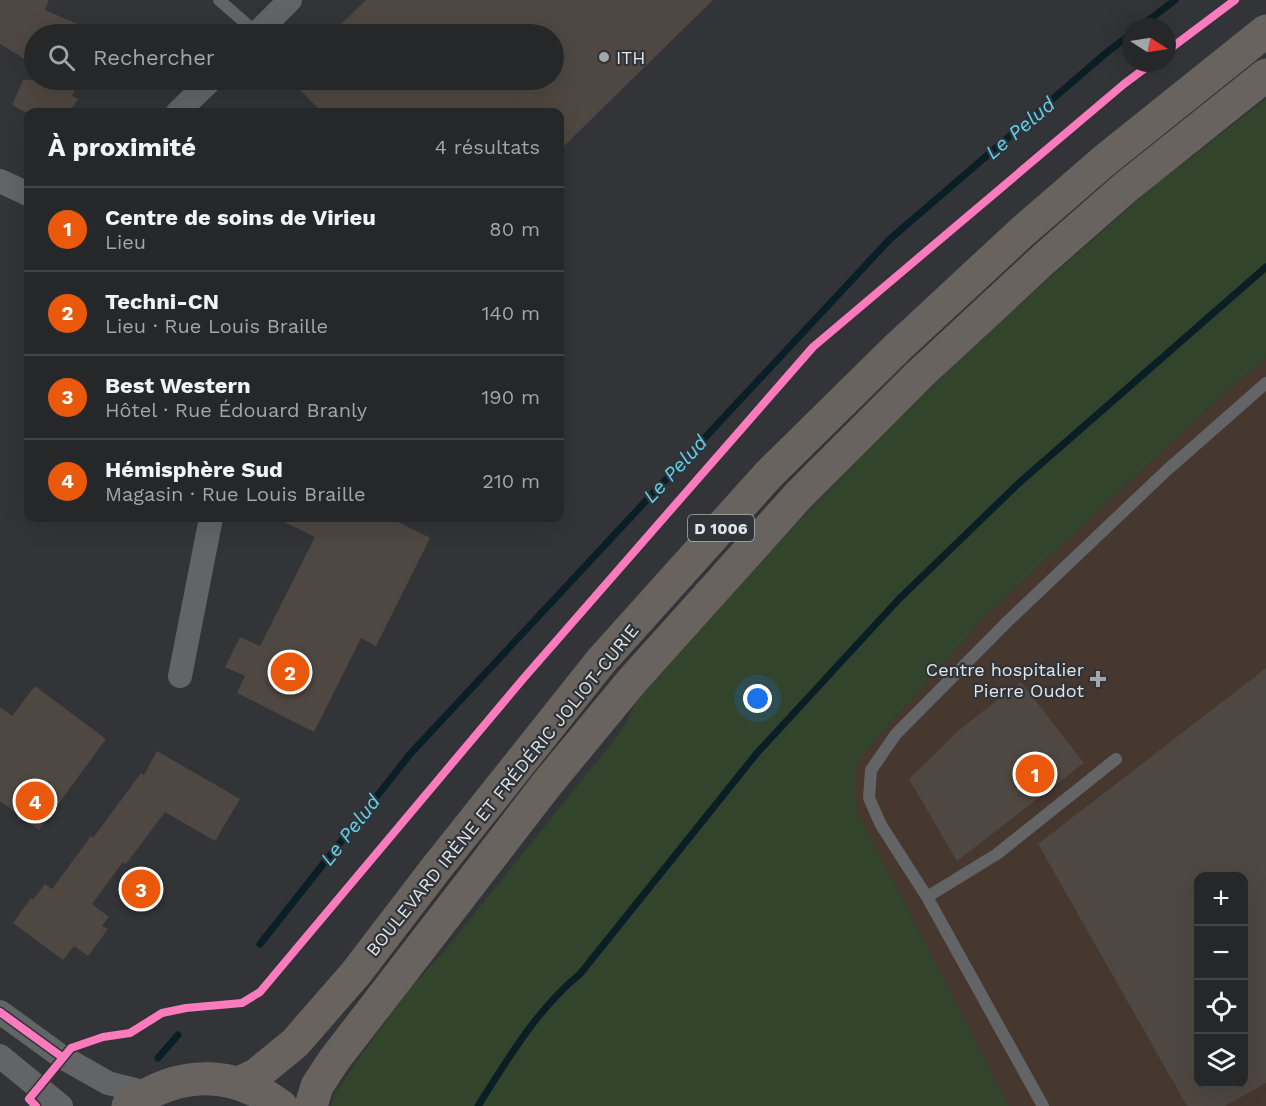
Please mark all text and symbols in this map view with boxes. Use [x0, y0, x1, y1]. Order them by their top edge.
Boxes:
north arrow [1122, 18, 1176, 72]
search box [24, 24, 564, 90]
icon: search [45, 41, 78, 74]
text: Rechercher [93, 45, 215, 70]
place label: ITH [616, 47, 645, 68]
marker: ITH [597, 50, 611, 64]
water label: Le Pelud [980, 92, 1060, 164]
text: À proximité [48, 132, 196, 162]
text: 4 résultats [435, 135, 540, 159]
text: Centre de soins de Virieu [105, 205, 376, 230]
text: 1 [63, 217, 72, 241]
text: 80 m [489, 217, 540, 241]
text: Lieu [105, 230, 146, 254]
text: Techni-CN [105, 289, 219, 314]
text: 2 [62, 301, 73, 325]
text: 140 m [482, 301, 540, 325]
text: Lieu · Rue Louis Braille [105, 314, 328, 338]
text: Best Western [105, 373, 251, 398]
text: 3 [62, 385, 73, 409]
text: 190 m [482, 385, 540, 409]
text: Hôtel · Rue Édouard Branly [105, 398, 367, 422]
water label: Le Pelud [638, 430, 713, 508]
text: Hémisphère Sud [105, 457, 283, 482]
text: 4 [61, 469, 74, 493]
text: 210 m [482, 469, 540, 493]
text: Magasin · Rue Louis Braille [105, 482, 365, 506]
road number: D 1006 [688, 515, 754, 541]
street label: BOULEVARD IRÈNE ET FRÉDÉRIC JOLIOT-CURIE [361, 620, 643, 960]
pin: 2 [270, 650, 310, 694]
place label: Centre hospitalier Pierre Oudot [926, 659, 1084, 701]
marker: Centre hospitalier Pierre Oudot [1089, 670, 1107, 688]
your location [743, 684, 772, 713]
pin: 1 [1016, 752, 1054, 796]
pin: 4 [15, 778, 54, 824]
water label: Le Pelud [315, 789, 386, 870]
pin: 3 [122, 866, 160, 912]
map controls [1194, 872, 1248, 1088]
button: + [1194, 872, 1248, 926]
button: − [1194, 926, 1248, 980]
button: locate [1194, 980, 1248, 1034]
button: layers [1194, 1034, 1248, 1088]

